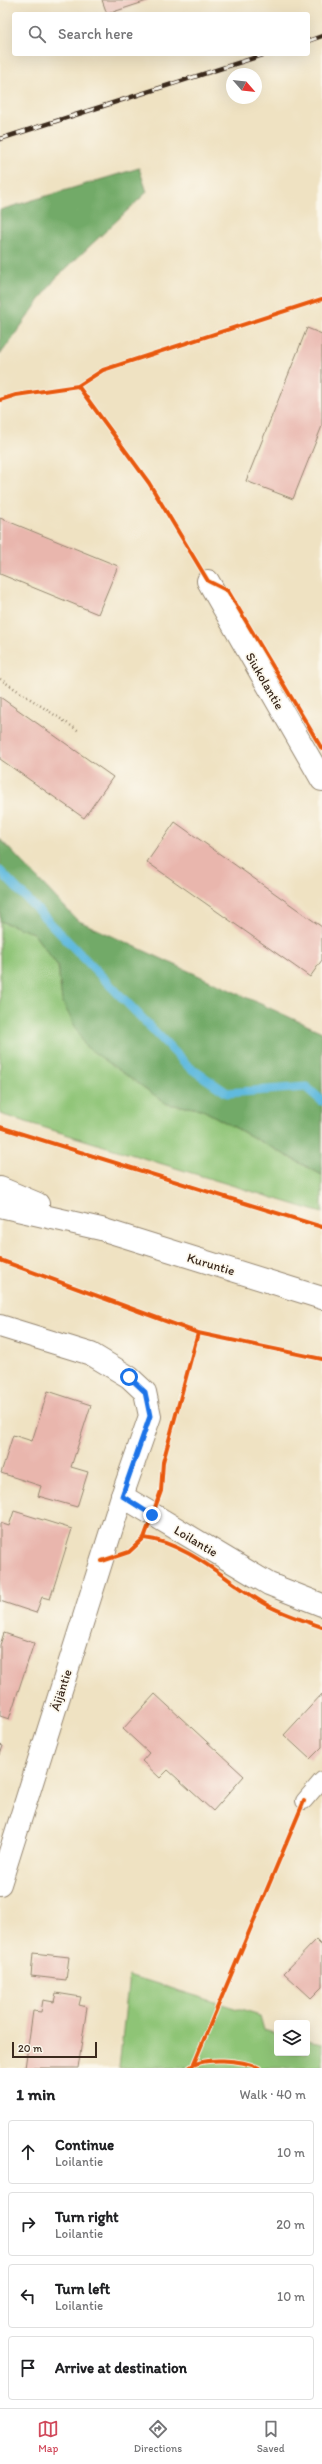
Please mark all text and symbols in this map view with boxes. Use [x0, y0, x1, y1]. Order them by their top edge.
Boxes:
search box [12, 12, 310, 56]
icon: search [26, 23, 48, 45]
text: Search here [58, 25, 133, 43]
north arrow [226, 68, 262, 104]
street label: Siukolantie [243, 650, 287, 712]
street label: Kuruntie [185, 1250, 237, 1278]
route start [120, 1368, 138, 1386]
route end [143, 1506, 161, 1524]
street label: Loilantie [171, 1522, 221, 1560]
street label: Äijäntie [47, 1667, 75, 1713]
map controls [274, 2020, 310, 2056]
button: layers [274, 2020, 310, 2056]
scale bar [12, 2040, 97, 2059]
text: 20 m [18, 2042, 42, 2055]
text: 1 min [16, 2084, 55, 2104]
text: Walk · 40 m [240, 2087, 306, 2102]
text: Continue [55, 2136, 114, 2154]
icon: ahead [17, 2141, 39, 2163]
text: 10 m [277, 2145, 305, 2160]
text: Loilantie [55, 2154, 103, 2169]
text: Turn right [55, 2208, 119, 2226]
icon: right [17, 2213, 39, 2235]
text: 20 m [276, 2217, 305, 2232]
text: Loilantie [55, 2226, 103, 2241]
text: Turn left [55, 2280, 110, 2298]
icon: left [17, 2285, 39, 2307]
text: 10 m [277, 2289, 305, 2304]
text: Loilantie [55, 2298, 103, 2313]
icon: arrive [17, 2357, 39, 2379]
text: Arrive at destination [55, 2359, 187, 2377]
tab: Map [37, 2418, 59, 2455]
tab: Directions [134, 2418, 182, 2455]
tab: Saved [257, 2418, 285, 2455]

